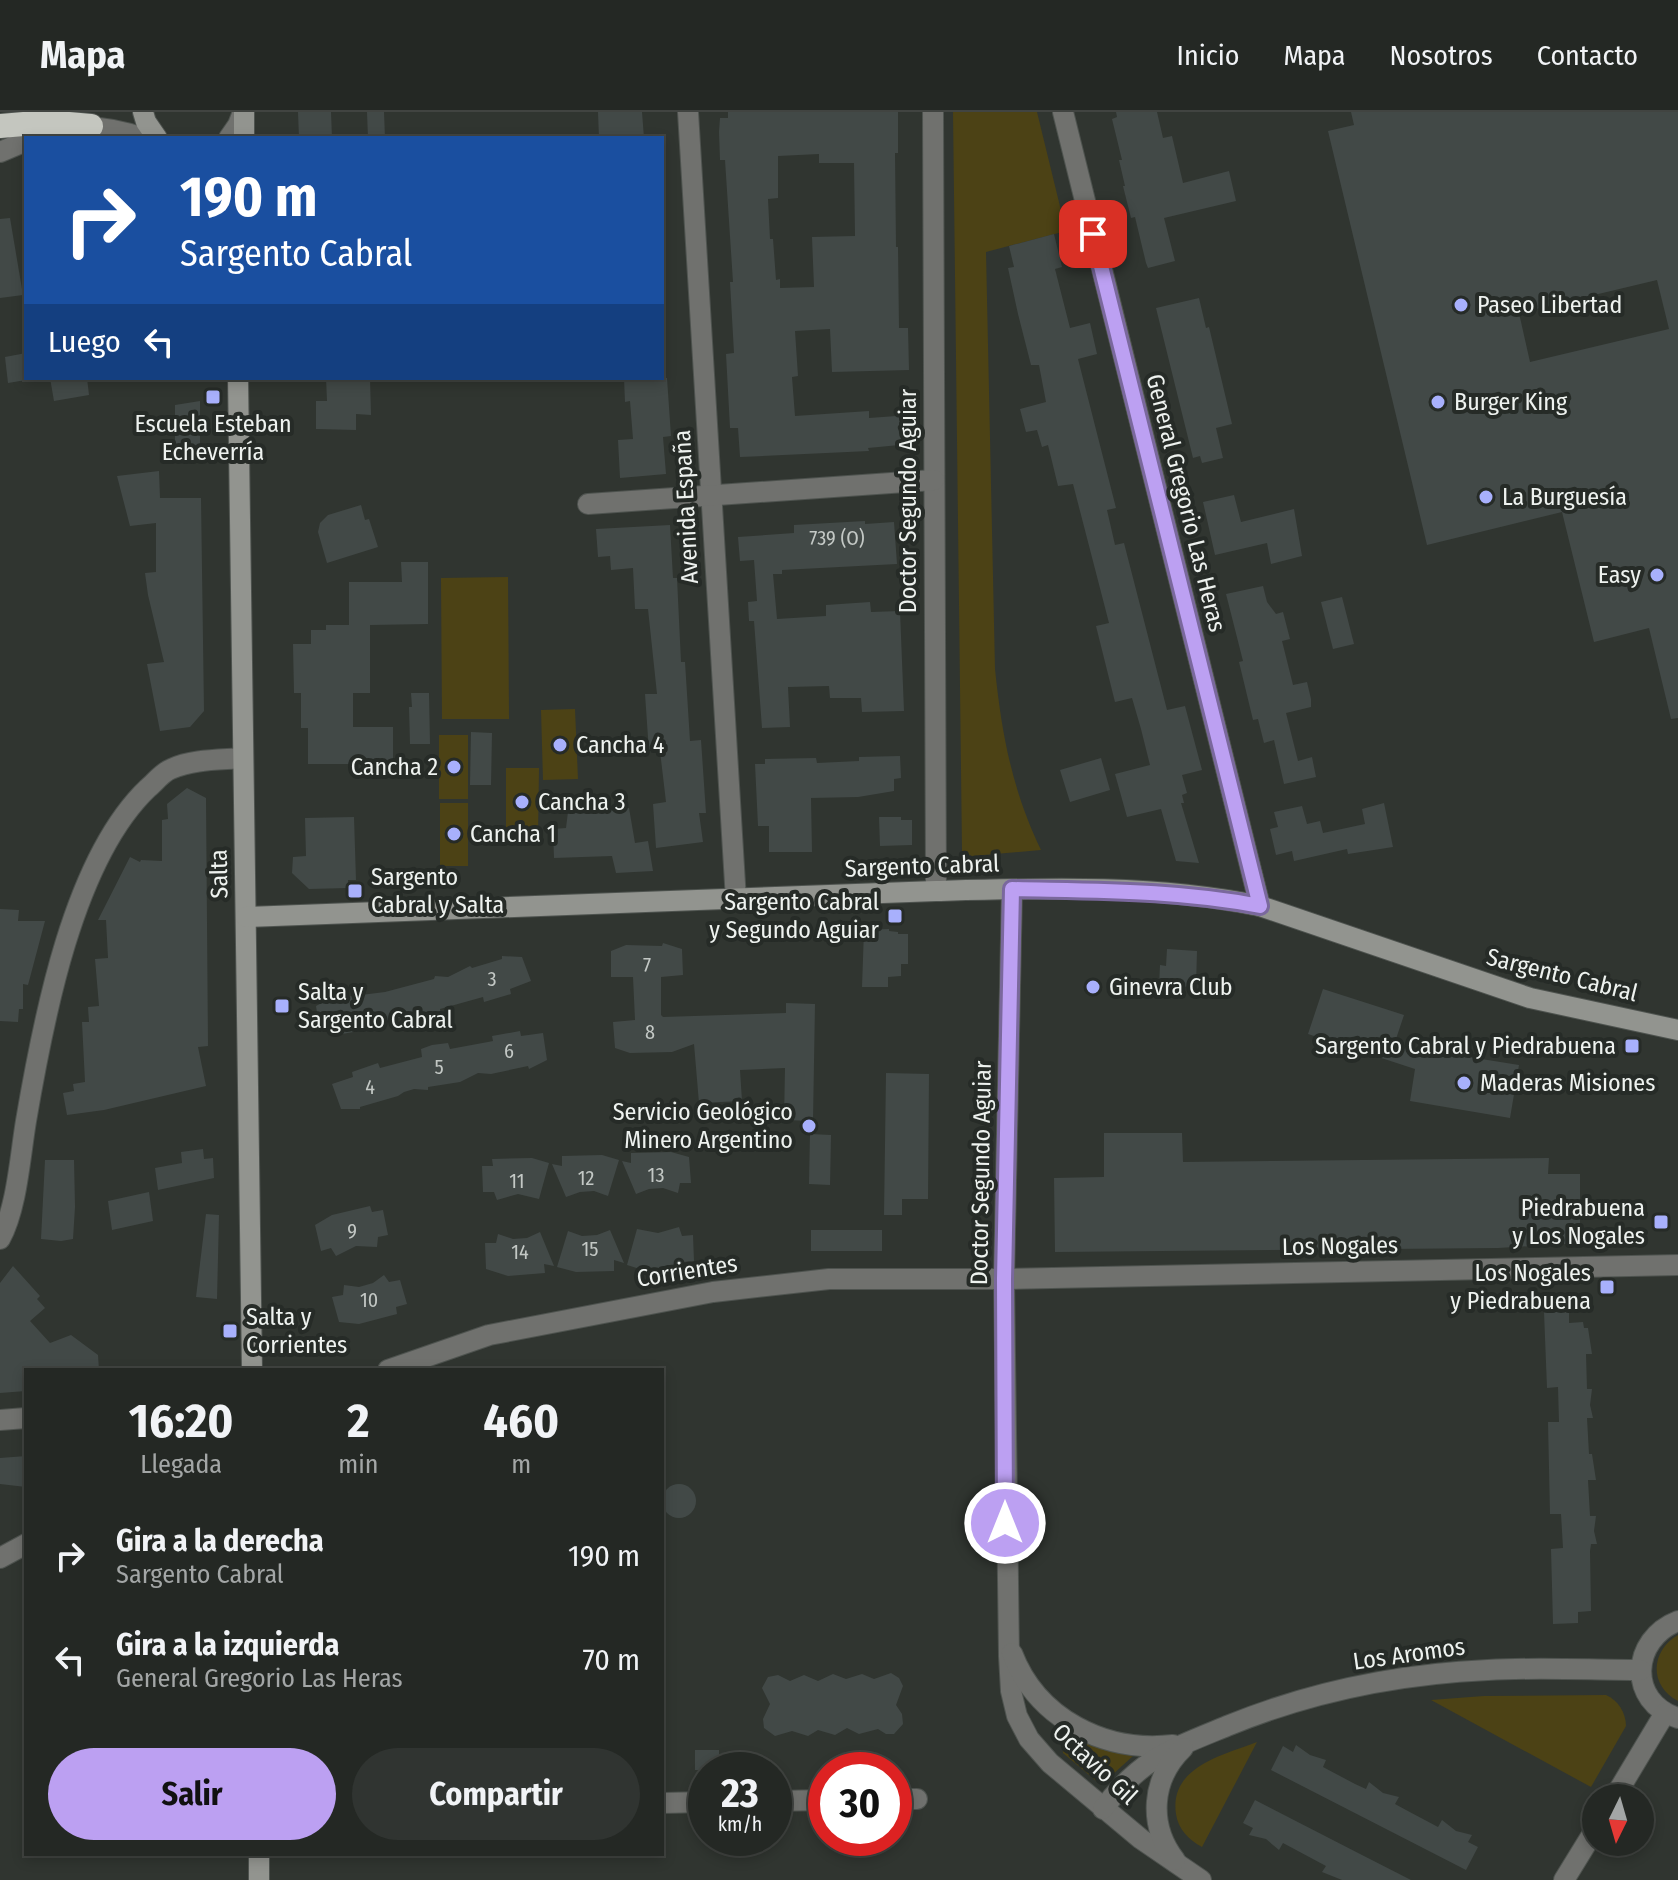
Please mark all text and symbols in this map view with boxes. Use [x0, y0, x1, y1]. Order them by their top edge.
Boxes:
text: Mapa [40, 32, 125, 78]
text: Inicio [1177, 39, 1239, 72]
text: Mapa [1283, 39, 1345, 72]
text: Nosotros [1389, 39, 1493, 72]
text: Contacto [1537, 39, 1638, 72]
text: 190 m [180, 164, 318, 231]
icon: right [48, 168, 152, 272]
pin [1059, 200, 1127, 268]
icon: arrive [1071, 212, 1115, 256]
text: Sargento Cabral [180, 232, 412, 276]
place label: Paseo Libertad [1477, 291, 1622, 319]
marker: Paseo Libertad [1452, 296, 1470, 314]
icon: left [137, 320, 181, 364]
text: Luego [48, 324, 121, 360]
street label: General Gregorio Las Heras [1140, 371, 1232, 635]
marker: Escuela Esteban Echeverría [204, 388, 222, 406]
street label: Doctor Segundo Aguiar [894, 388, 922, 613]
place label: Burger King [1454, 388, 1568, 416]
marker: Burger King [1429, 393, 1447, 411]
place label: Escuela Esteban Echeverría [134, 410, 292, 466]
street label: Avenida España [668, 429, 704, 585]
place label: La Burguesía [1502, 483, 1627, 511]
marker: La Burguesía [1477, 488, 1495, 506]
house number: 739 (O) [809, 526, 865, 550]
place label: Easy [1598, 561, 1641, 589]
marker: Easy [1648, 566, 1666, 584]
place label: Cancha 4 [576, 731, 664, 759]
marker: Cancha 4 [551, 736, 569, 754]
place label: Cancha 2 [351, 753, 438, 781]
marker: Cancha 2 [445, 758, 463, 776]
place label: Cancha 3 [538, 788, 626, 816]
marker: Cancha 3 [513, 793, 531, 811]
place label: Cancha 1 [470, 820, 556, 848]
marker: Cancha 1 [445, 825, 463, 843]
street label: Salta [205, 849, 233, 899]
street label: Sargento Cabral [844, 849, 1000, 883]
place label: Sargento Cabral y Salta [371, 863, 504, 919]
marker: Sargento Cabral y Salta [346, 882, 364, 900]
place label: Sargento Cabral y Segundo Aguiar [709, 888, 880, 944]
marker: Sargento Cabral y Segundo Aguiar [886, 907, 904, 925]
street label: Sargento Cabral [1483, 943, 1641, 1007]
house number: 7 [643, 953, 651, 977]
house number: 3 [487, 967, 497, 991]
place label: Ginevra Club [1109, 973, 1233, 1001]
place label: Salta y Sargento Cabral [298, 978, 453, 1034]
marker: Ginevra Club [1084, 978, 1102, 996]
marker: Salta y Sargento Cabral [273, 997, 291, 1015]
house number: 8 [645, 1020, 655, 1044]
place label: Sargento Cabral y Piedrabuena [1315, 1032, 1616, 1060]
marker: Sargento Cabral y Piedrabuena [1623, 1037, 1641, 1055]
house number: 6 [504, 1039, 514, 1063]
house number: 5 [434, 1055, 444, 1079]
street label: Doctor Segundo Aguiar [965, 1060, 997, 1285]
place label: Maderas Misiones [1480, 1069, 1655, 1097]
marker: Maderas Misiones [1455, 1074, 1473, 1092]
house number: 4 [365, 1075, 375, 1099]
place label: Servicio Geológico Minero Argentino [613, 1098, 793, 1154]
marker: Servicio Geológico Minero Argentino [800, 1117, 818, 1135]
house number: 13 [648, 1163, 664, 1187]
house number: 12 [578, 1166, 594, 1190]
house number: 11 [509, 1169, 525, 1193]
place label: Piedrabuena y Los Nogales [1512, 1194, 1645, 1250]
marker: Piedrabuena y Los Nogales [1652, 1213, 1670, 1231]
house number: 9 [347, 1219, 357, 1243]
street label: Los Nogales [1282, 1231, 1398, 1261]
house number: 15 [582, 1237, 598, 1261]
house number: 14 [511, 1240, 529, 1264]
street label: Corrientes [635, 1249, 739, 1293]
place label: Los Nogales y Piedrabuena [1450, 1259, 1591, 1315]
marker: Los Nogales y Piedrabuena [1598, 1278, 1616, 1296]
house number: 10 [360, 1288, 378, 1312]
place label: Salta y Corrientes [246, 1303, 347, 1359]
marker: Salta y Corrientes [221, 1322, 239, 1340]
text: 16:20 [129, 1392, 234, 1450]
text: 2 [347, 1392, 370, 1450]
text: 460 [483, 1392, 559, 1450]
text: Llegada [140, 1449, 222, 1480]
text: min [338, 1449, 379, 1480]
text: m [511, 1449, 531, 1480]
position arrow [963, 1481, 1047, 1565]
text: Gira a la derecha [116, 1523, 324, 1559]
icon: right [48, 1534, 92, 1578]
text: 190 m [568, 1538, 640, 1574]
text: Sargento Cabral [116, 1559, 284, 1590]
text: Gira a la izquierda [116, 1627, 339, 1663]
street label: Los Aromos [1351, 1632, 1467, 1676]
icon: left [48, 1638, 92, 1682]
text: 70 m [582, 1642, 640, 1678]
text: General Gregorio Las Heras [116, 1663, 403, 1694]
street label: Octavio Gil [1047, 1718, 1143, 1810]
button: Salir [48, 1748, 336, 1840]
button: Compartir [352, 1748, 640, 1840]
speed limit sign: 30 [808, 1752, 912, 1856]
text: 23 [721, 1770, 759, 1818]
north arrow [1582, 1784, 1654, 1856]
map controls [1582, 1784, 1654, 1856]
text: km/h [718, 1812, 762, 1836]

